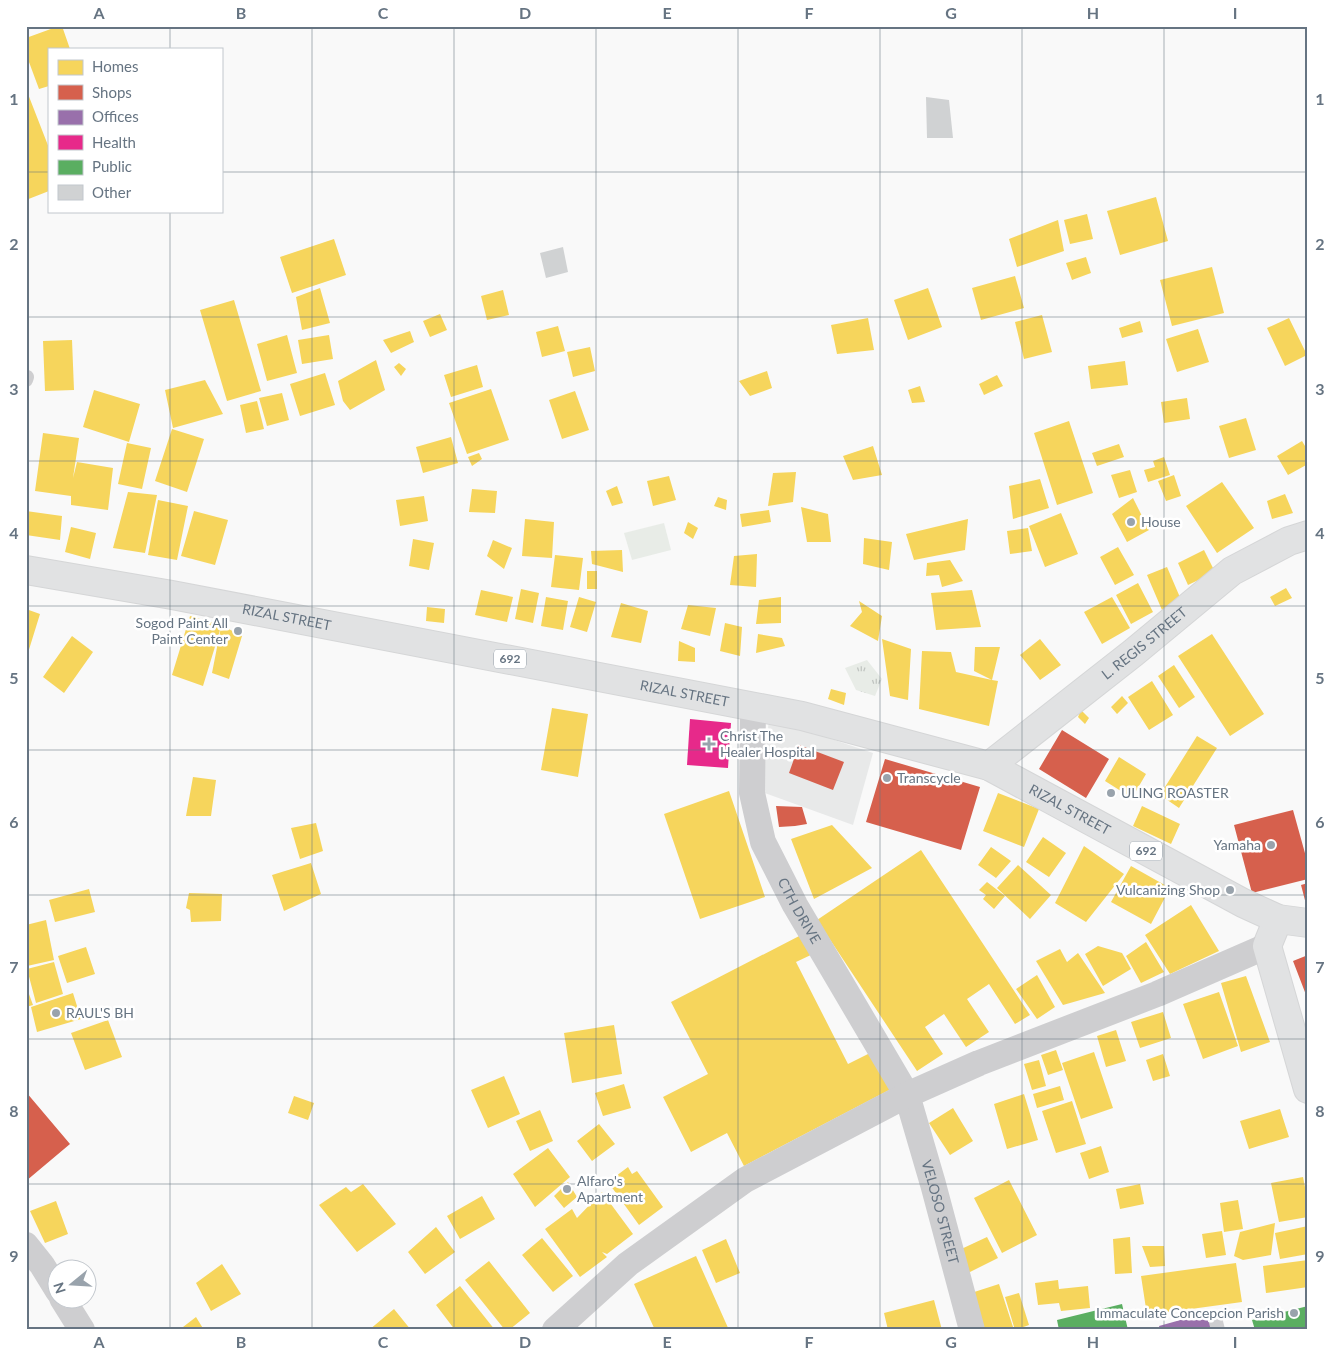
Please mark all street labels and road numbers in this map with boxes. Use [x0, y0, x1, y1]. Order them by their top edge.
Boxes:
street label: RIZAL STREET [241, 600, 333, 634]
street label: L. REGIS STREET [1098, 602, 1191, 683]
road number: 692 [494, 650, 526, 669]
street label: RIZAL STREET [639, 676, 731, 710]
street label: RIZAL STREET [1026, 780, 1114, 838]
road number: 692 [1130, 841, 1162, 860]
street label: CTH DRIVE [775, 875, 825, 947]
street label: VELOSO STREET [918, 1158, 963, 1266]

